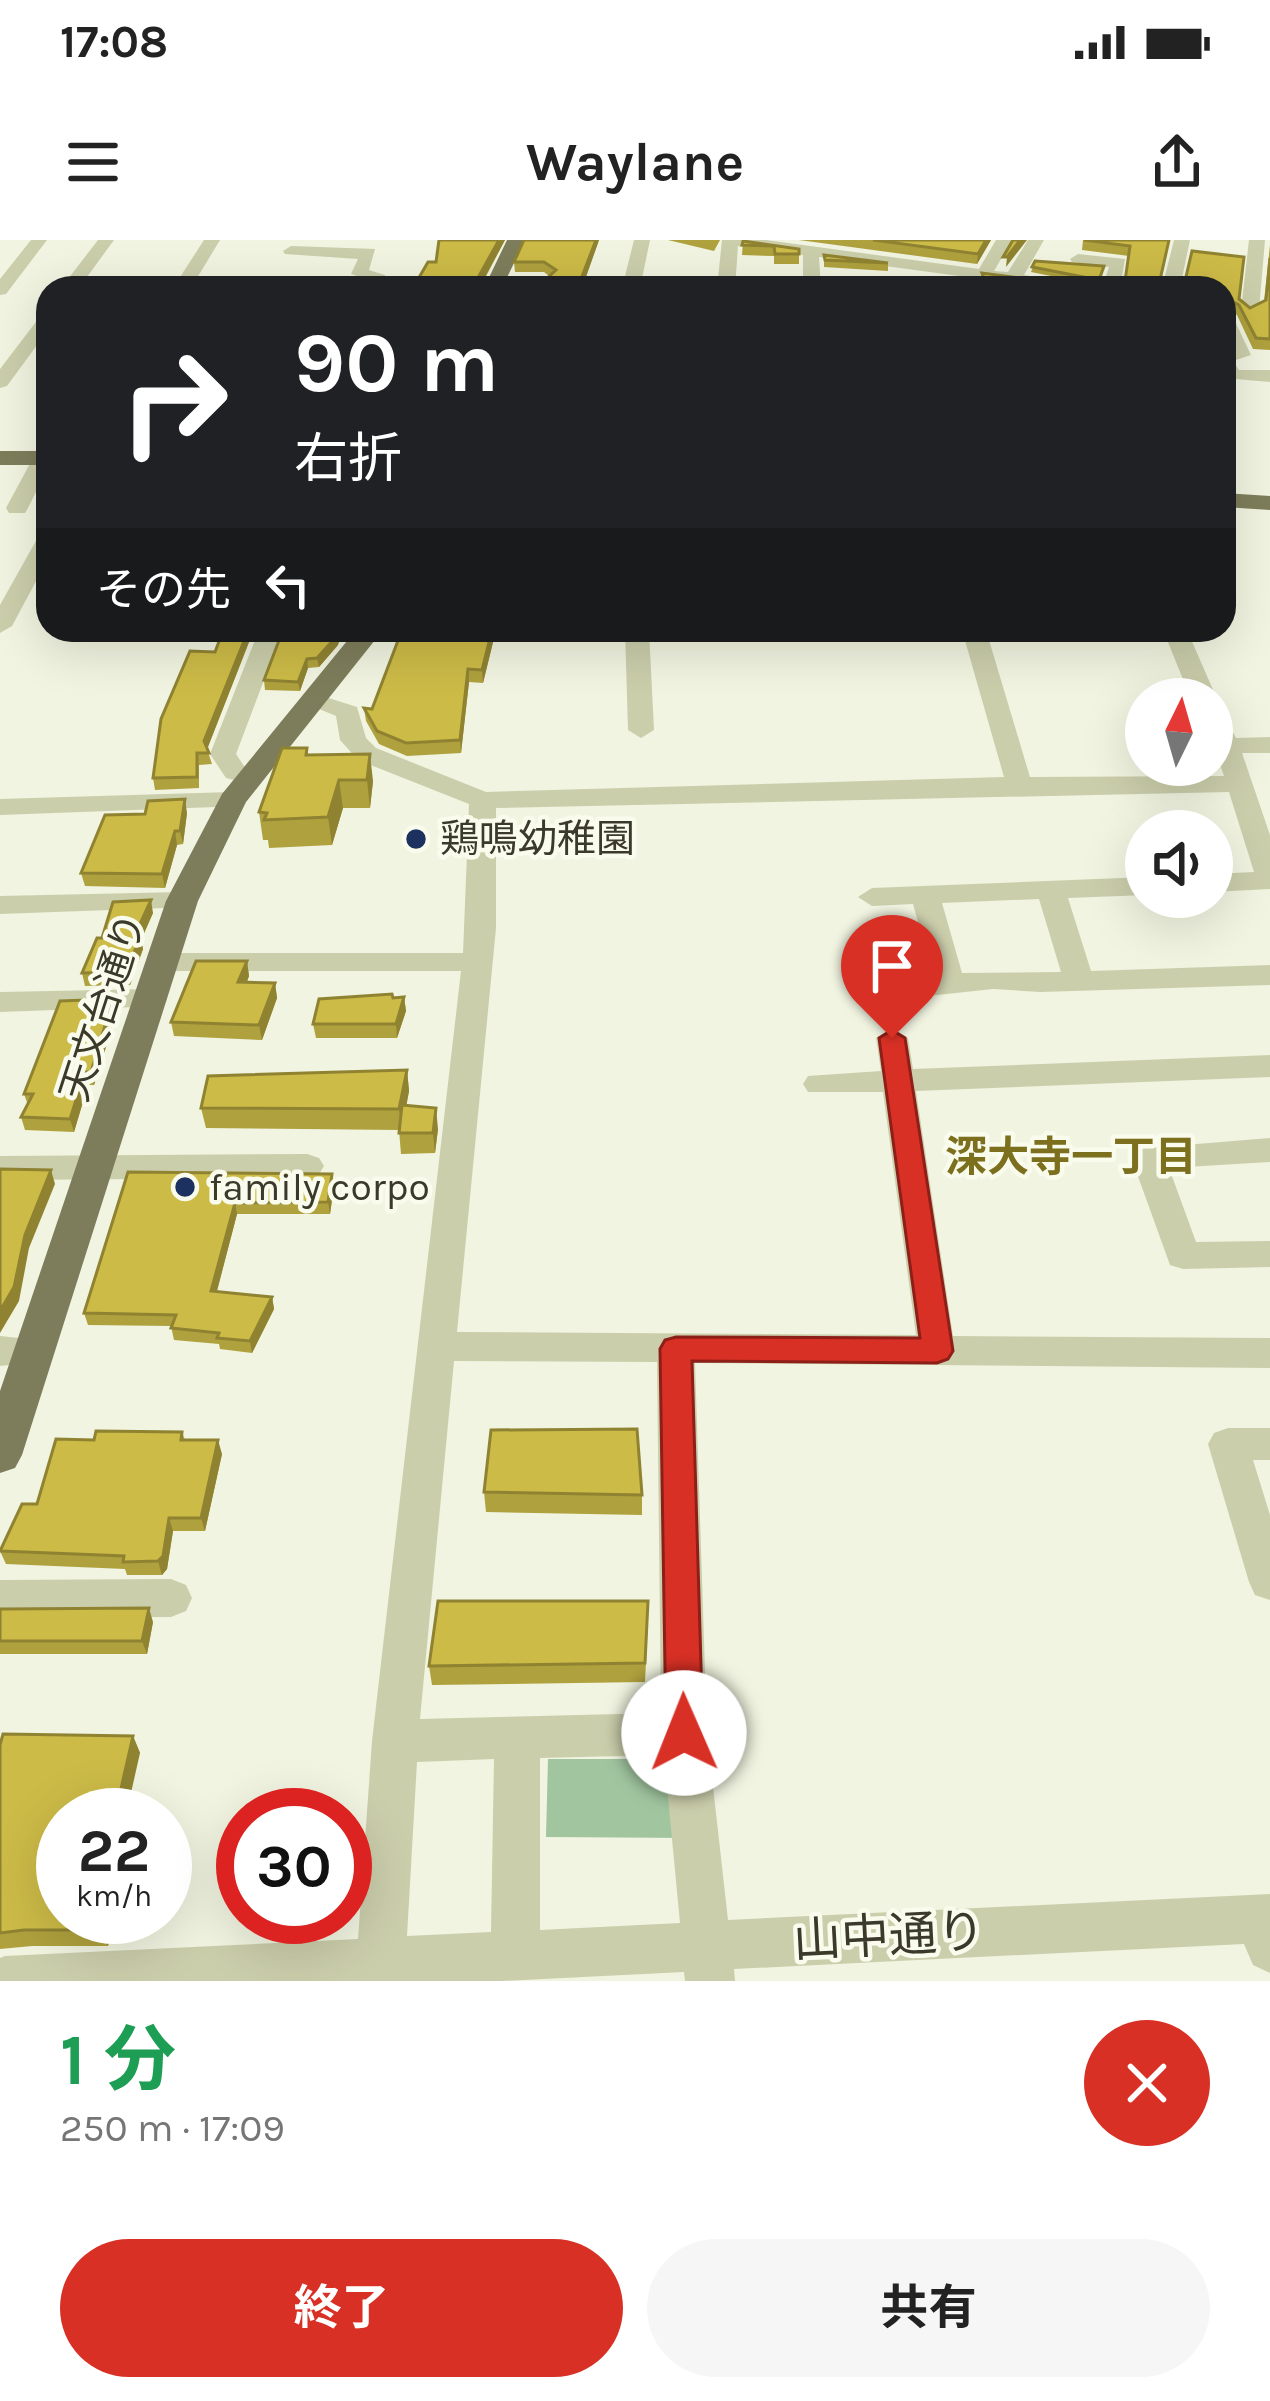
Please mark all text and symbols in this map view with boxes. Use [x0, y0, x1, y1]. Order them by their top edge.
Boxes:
text: 17:08 [60, 16, 168, 68]
icon: menu [60, 129, 126, 195]
icon: share [1144, 129, 1210, 195]
text: Waylane [526, 130, 744, 194]
text: 90 m [294, 314, 499, 412]
icon: right [96, 324, 252, 480]
text: 右折 [294, 427, 402, 491]
icon: left [255, 552, 321, 618]
text: その先 [96, 564, 231, 616]
north arrow [1125, 678, 1233, 786]
map controls [1125, 678, 1233, 918]
button: sound [1125, 810, 1233, 918]
place label: 鶏鳴幼稚園 [440, 816, 635, 862]
marker: 鶏鳴幼稚園 [403, 826, 429, 852]
street label: 天文台通り [51, 907, 155, 1107]
pin [841, 915, 943, 1038]
icon: arrive [859, 933, 925, 999]
district label: 深大寺一丁目 [945, 1132, 1197, 1182]
place label: family corpo [209, 1164, 430, 1210]
marker: family corpo [172, 1174, 198, 1200]
position arrow [621, 1670, 747, 1796]
speed limit sign: 30 [216, 1788, 372, 1944]
text: 22 [78, 1816, 150, 1886]
text: km/h [76, 1878, 152, 1914]
street label: 山中通り [792, 1903, 986, 1969]
text: 1 分 [60, 2018, 176, 2102]
button: close [1084, 2020, 1210, 2146]
text: 250 m · 17:09 [60, 2105, 285, 2151]
button: 終了 [60, 2239, 623, 2377]
button: 共有 [647, 2239, 1210, 2377]

